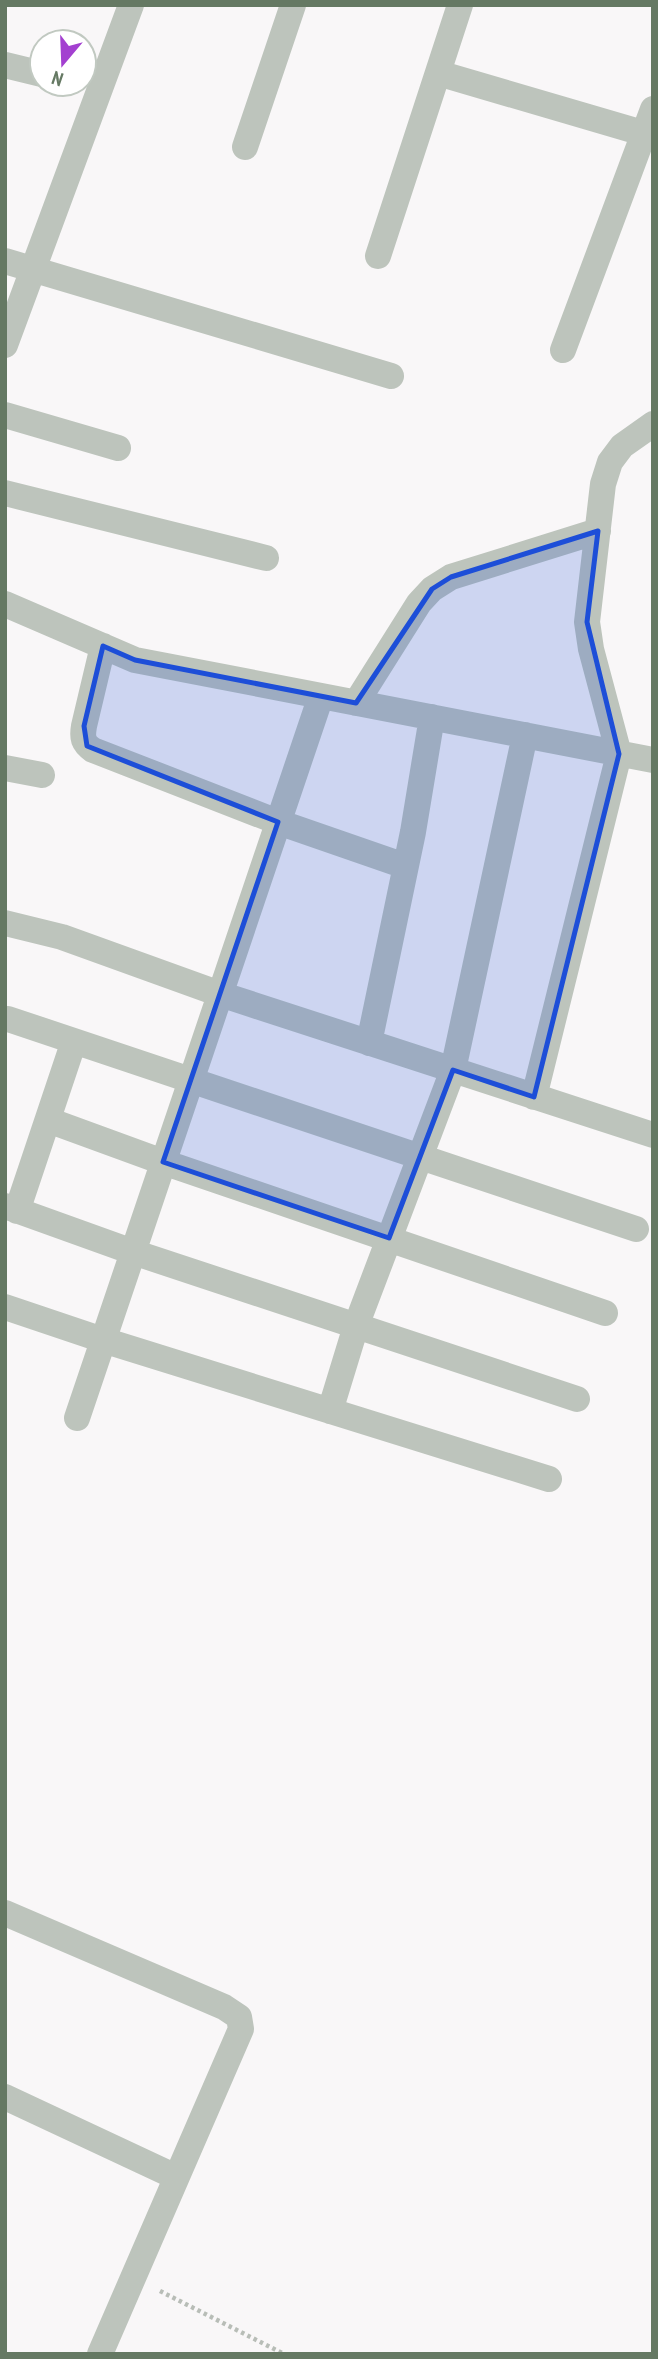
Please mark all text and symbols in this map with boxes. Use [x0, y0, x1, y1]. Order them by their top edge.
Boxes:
north arrow [28, 28, 98, 98]
text: N [49, 66, 66, 92]

